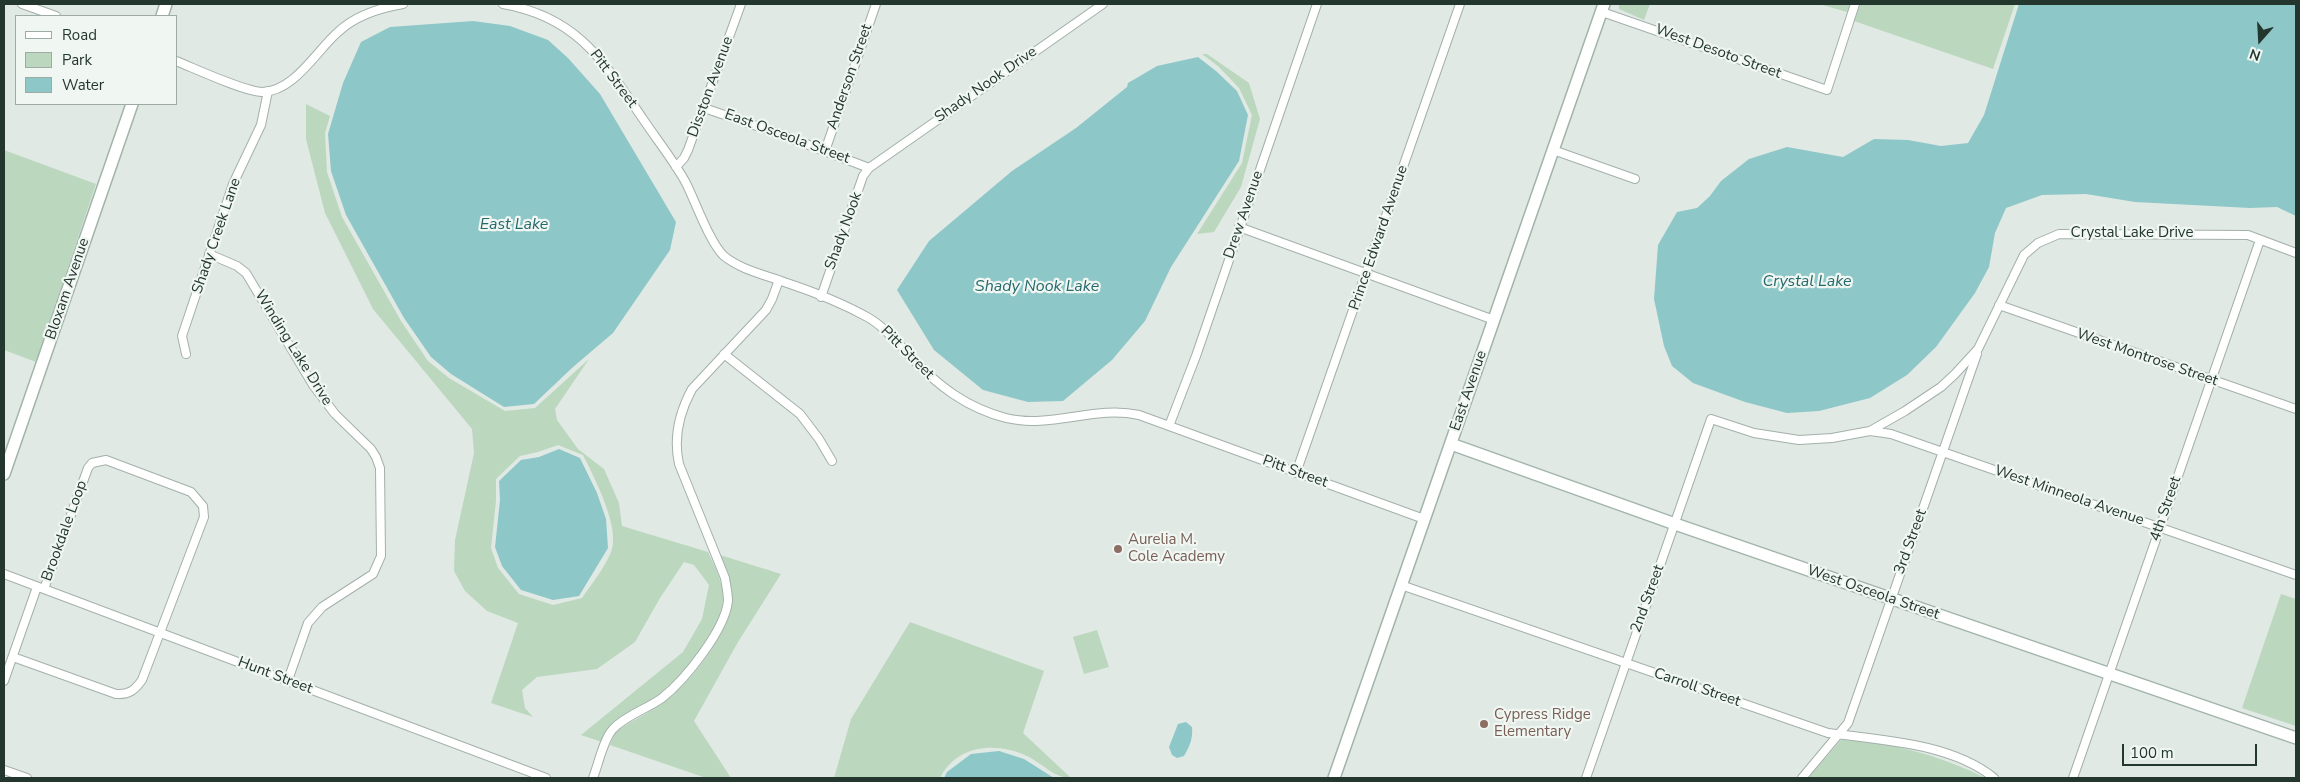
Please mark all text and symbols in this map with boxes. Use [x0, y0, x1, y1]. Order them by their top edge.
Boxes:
legend [15, 15, 178, 105]
north arrow [2235, 15, 2285, 65]
street label: West Desoto Street [1653, 21, 1783, 83]
street label: Anderson Street [824, 22, 876, 132]
text: Road [62, 25, 97, 45]
street label: Disston Avenue [684, 34, 738, 140]
street label: Shady Nook Drive [931, 43, 1041, 127]
text: N [2247, 44, 2263, 65]
street label: Pitt Street [585, 46, 641, 112]
text: Park [62, 50, 92, 70]
text: Water [62, 75, 104, 95]
street label: East Osceola Street [722, 106, 852, 168]
street label: Prince Edward Avenue [1346, 163, 1412, 313]
street label: Drew Avenue [1221, 169, 1267, 261]
street label: Shady Creek Lane [189, 176, 245, 296]
street label: Shady Nook [822, 190, 866, 272]
water label: East Lake [480, 215, 548, 235]
street label: Crystal Lake Drive [2071, 224, 2193, 242]
street label: Bloxam Avenue [42, 236, 94, 342]
water label: Crystal Lake [1762, 272, 1852, 292]
water label: Shady Nook Lake [975, 277, 1099, 297]
street label: Winding Lake Drive [250, 287, 336, 409]
street label: Pitt Street [877, 323, 937, 383]
street label: West Montrose Street [2074, 325, 2220, 391]
street label: East Avenue [1447, 348, 1491, 434]
street label: Pitt Street [1260, 452, 1330, 492]
street label: West Minneola Avenue [1992, 462, 2146, 530]
street label: 4th Street [2146, 474, 2186, 544]
street label: Brookdale Loop [38, 478, 92, 584]
street label: 3rd Street [1891, 507, 1931, 577]
place label: Aurelia M. Cole Academy [1128, 531, 1225, 566]
marker: Aurelia M. Cole Academy [1112, 543, 1124, 555]
street label: West Osceola Street [1804, 562, 1942, 624]
street label: 2nd Street [1627, 563, 1669, 635]
street label: Hunt Street [235, 654, 315, 698]
street label: Carroll Street [1651, 665, 1743, 711]
place label: Cypress Ridge Elementary [1494, 706, 1591, 741]
marker: Cypress Ridge Elementary [1478, 718, 1490, 730]
scale bar [2125, 734, 2260, 766]
text: 100 m [2130, 743, 2174, 763]

